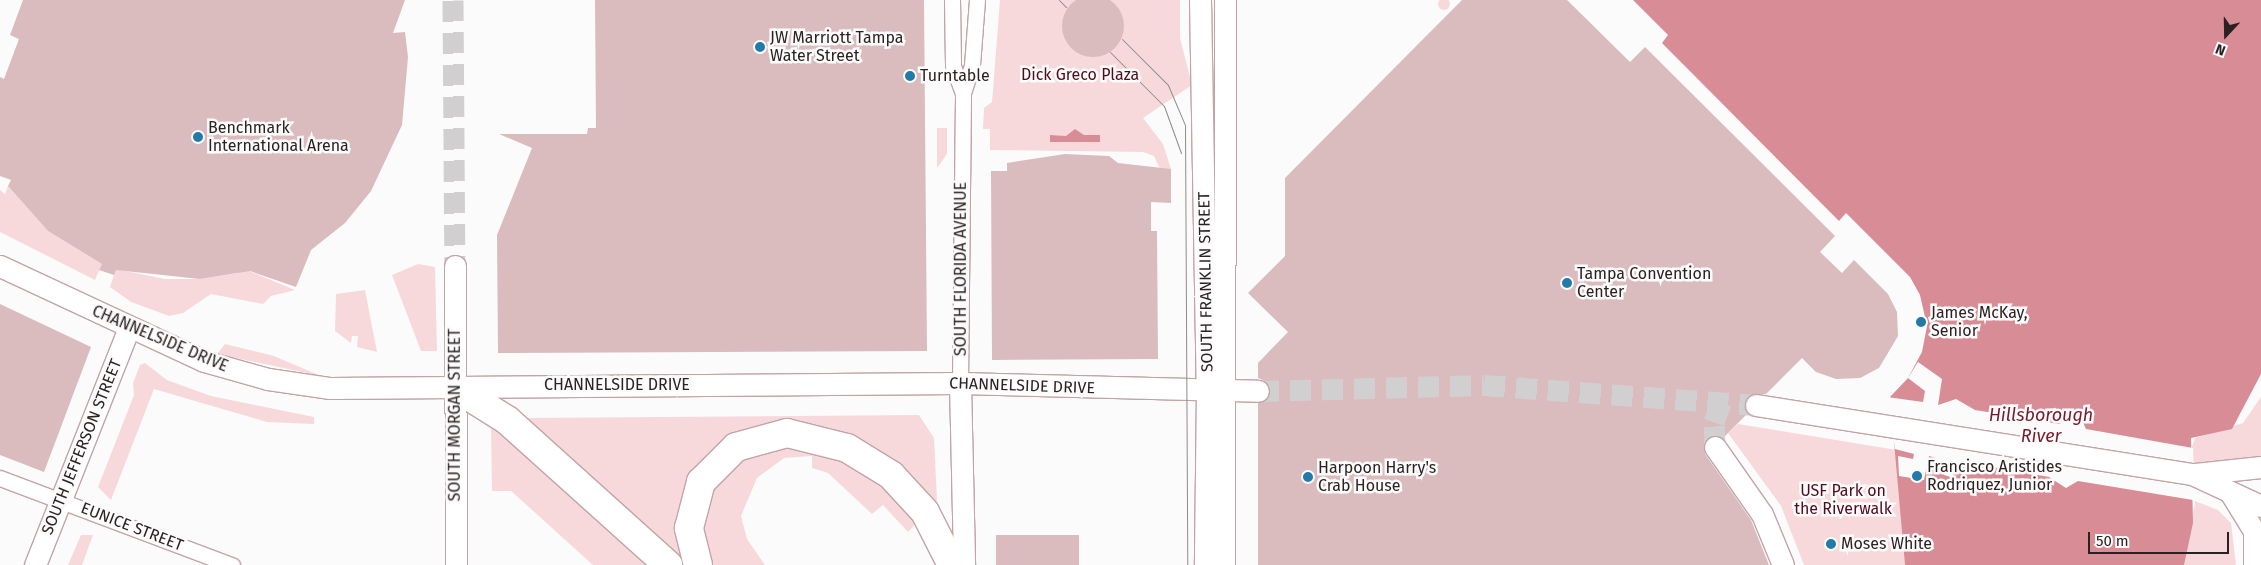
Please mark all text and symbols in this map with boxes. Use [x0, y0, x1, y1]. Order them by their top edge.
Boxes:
north arrow [2201, 10, 2251, 60]
place label: JW Marriott Tampa Water Street [770, 28, 903, 66]
text: N [2213, 40, 2228, 59]
marker: JW Marriott Tampa Water Street [754, 41, 766, 53]
park label: Dick Greco Plaza [1021, 65, 1139, 85]
place label: Turntable [920, 66, 990, 86]
marker: Turntable [904, 70, 916, 82]
place label: Benchmark International Arena [208, 118, 349, 156]
marker: Benchmark International Arena [192, 131, 204, 143]
street label: SOUTH FLORIDA AVENUE [951, 182, 971, 356]
street label: SOUTH FRANKLIN STREET [1195, 192, 1217, 372]
place label: Tampa Convention Center [1577, 264, 1711, 302]
marker: Tampa Convention Center [1561, 277, 1573, 289]
street label: CHANNELSIDE DRIVE [89, 302, 231, 376]
place label: James McKay, Senior [1931, 303, 2028, 341]
marker: James McKay, Senior [1915, 316, 1927, 328]
street label: SOUTH MORGAN STREET [445, 329, 465, 501]
street label: SOUTH JEFFERSON STREET [38, 356, 126, 538]
street label: CHANNELSIDE DRIVE [949, 374, 1095, 398]
street label: CHANNELSIDE DRIVE [544, 375, 690, 395]
water label: Hillsborough River [1989, 405, 2093, 448]
place label: Francisco Aristides Rodriquez, Junior [1927, 457, 2062, 495]
place label: Harpoon Harry's Crab House [1318, 458, 1436, 496]
marker: Francisco Aristides Rodriquez, Junior [1911, 470, 1923, 482]
marker: Harpoon Harry's Crab House [1302, 471, 1314, 483]
park label: USF Park on the Riverwalk [1794, 481, 1892, 519]
street label: EUNICE STREET [78, 499, 186, 555]
scale bar [2091, 522, 2232, 554]
text: 50 m [2096, 532, 2129, 550]
place label: Moses White [1841, 534, 1932, 554]
marker: Moses White [1825, 538, 1837, 550]

